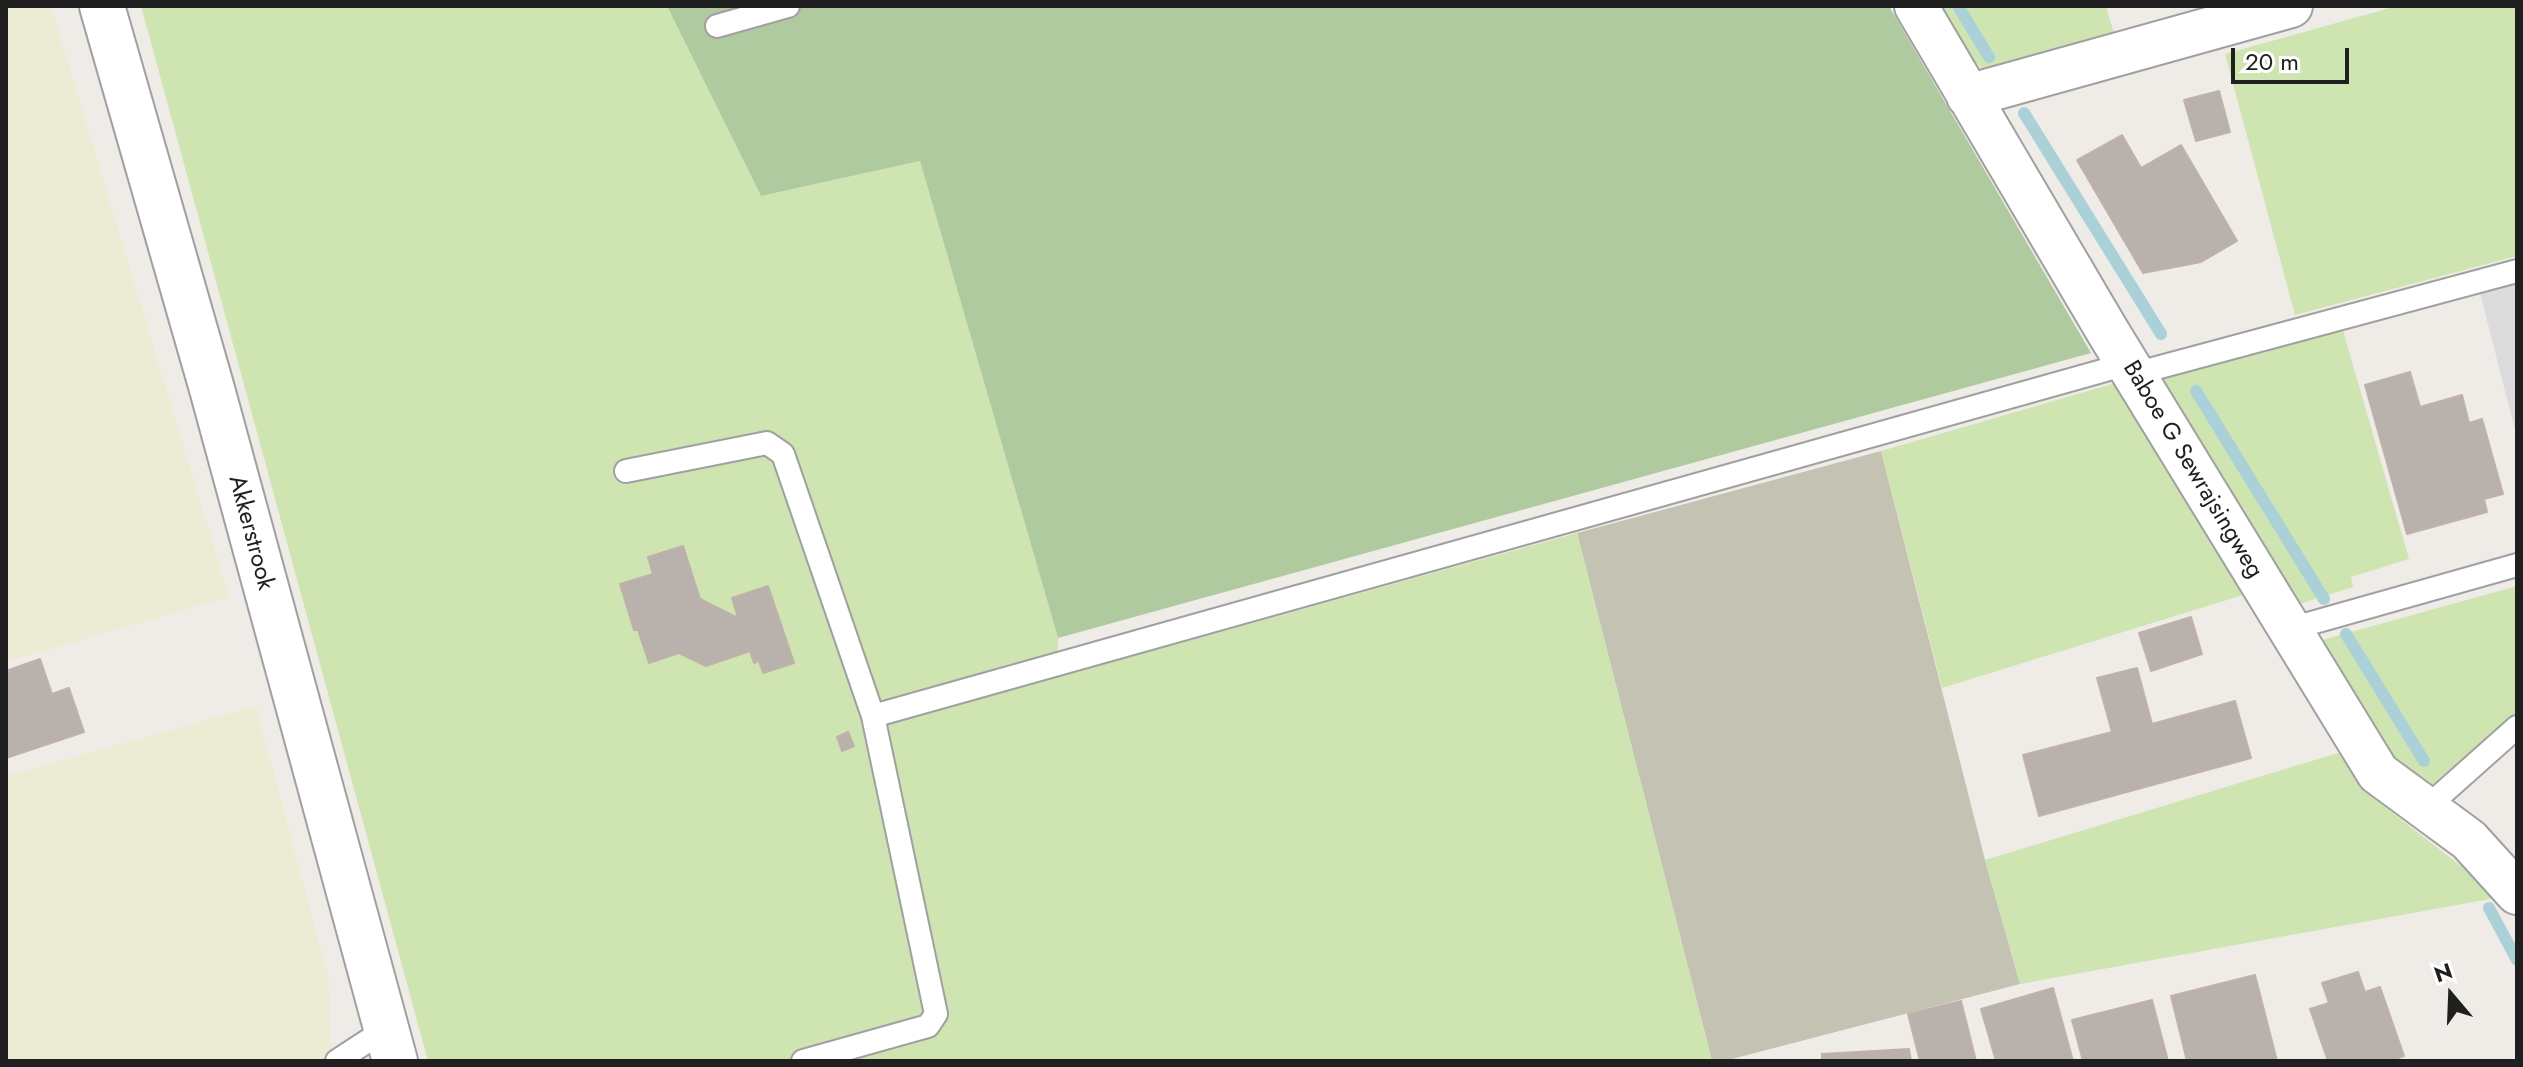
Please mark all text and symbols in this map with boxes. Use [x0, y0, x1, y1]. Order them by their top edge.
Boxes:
scale bar [2235, 32, 2353, 82]
text: 20 m [2245, 44, 2299, 79]
street label: Baboe G Sewrajsingweg [2116, 356, 2268, 584]
street label: Akkerstrook [221, 473, 279, 593]
text: N [2430, 954, 2457, 990]
north arrow [2411, 955, 2491, 1035]

